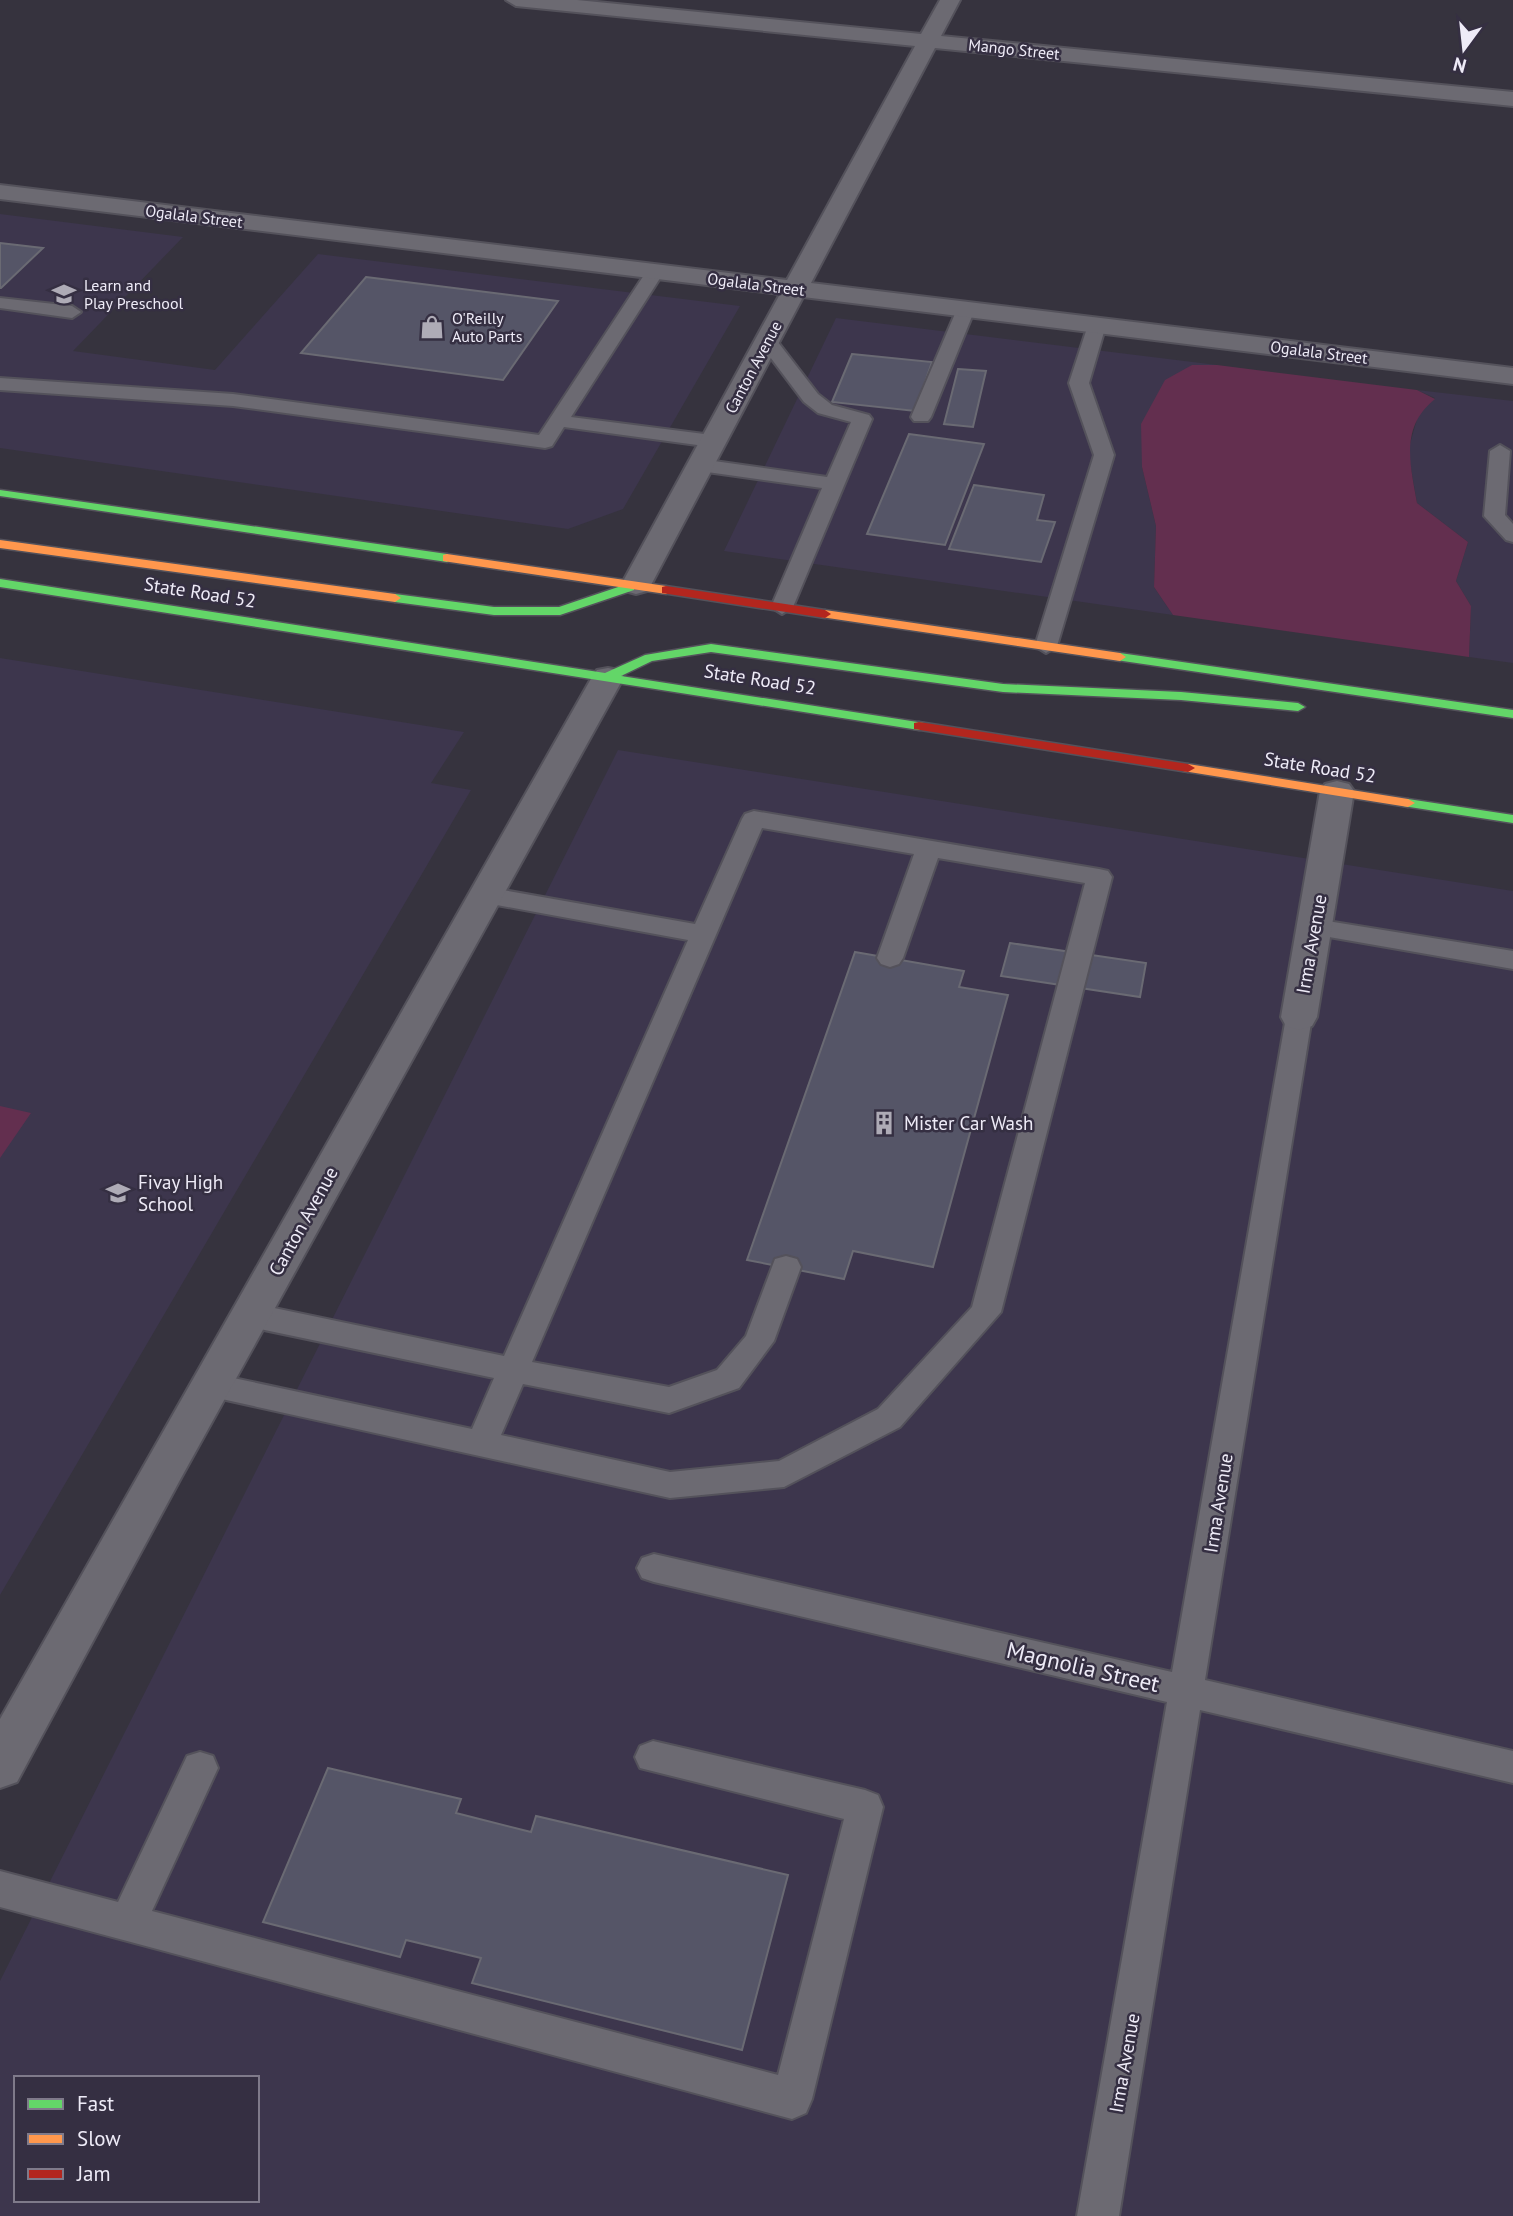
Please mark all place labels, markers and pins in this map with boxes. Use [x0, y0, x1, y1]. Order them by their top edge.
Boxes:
place label: Learn and Play Preschool [84, 275, 184, 313]
school or university icon: Learn and Play Preschool [50, 280, 78, 308]
place label: O'Reilly Auto Parts [452, 308, 523, 346]
shop icon: O'Reilly Auto Parts [418, 313, 446, 341]
building icon: Mister Car Wash [870, 1109, 898, 1137]
place label: Mister Car Wash [904, 1111, 1033, 1135]
place label: Fivay High School [138, 1170, 223, 1216]
school or university icon: Fivay High School [104, 1179, 132, 1207]

